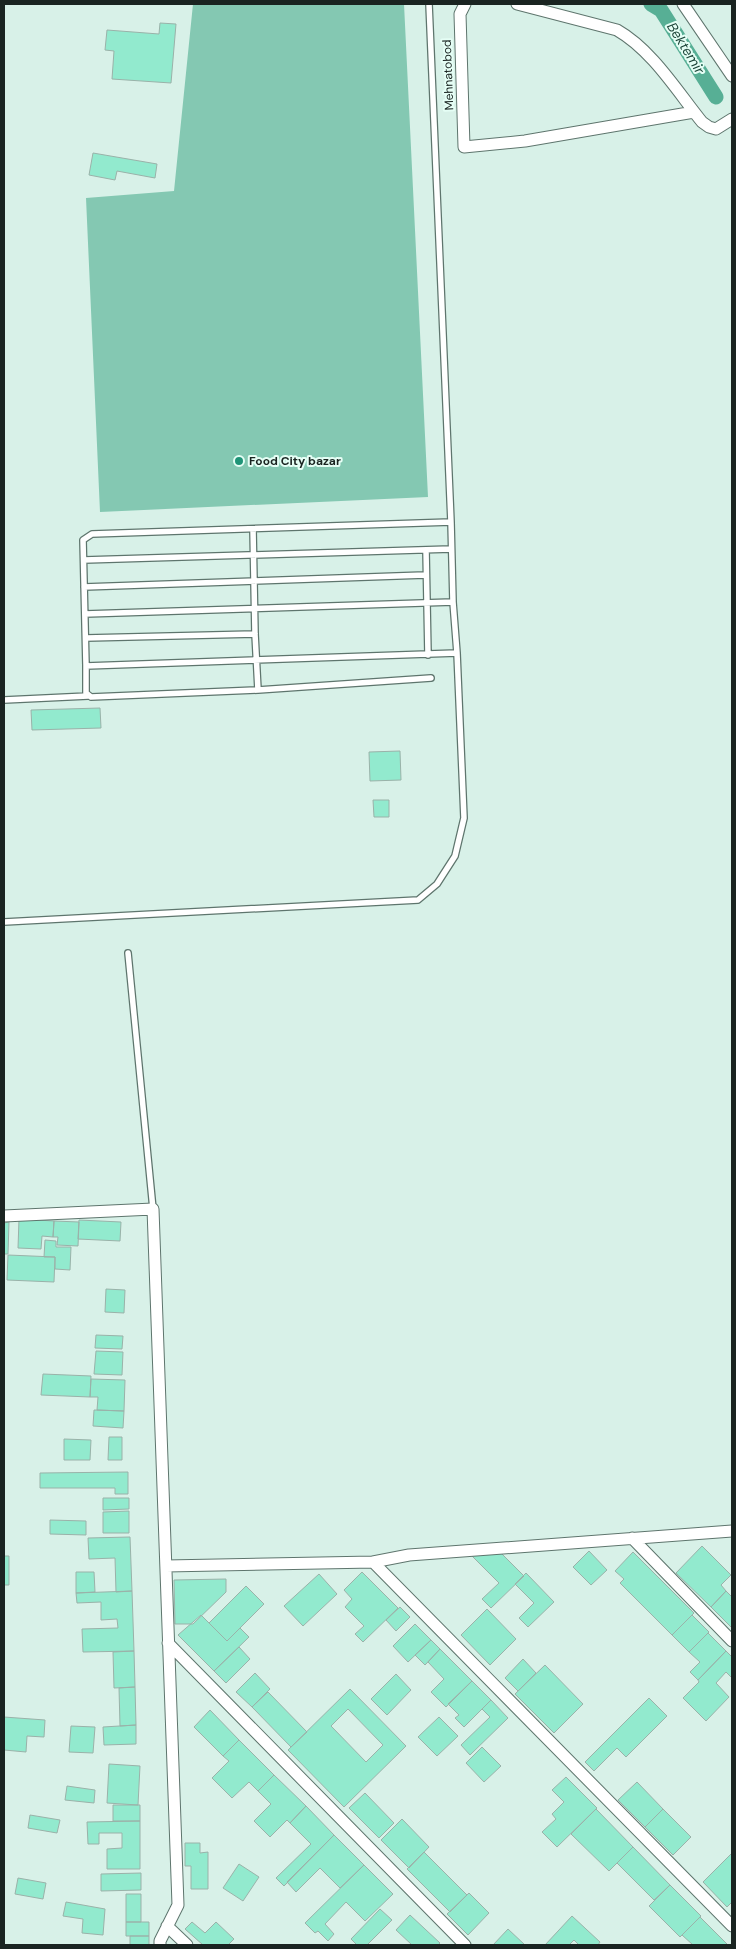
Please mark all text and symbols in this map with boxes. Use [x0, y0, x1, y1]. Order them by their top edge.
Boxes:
water label: Bektemir [663, 19, 709, 78]
street label: Mehnatobod [439, 39, 457, 111]
place label: Food City bazar [249, 453, 341, 469]
marker: Food City bazar [233, 455, 245, 467]

